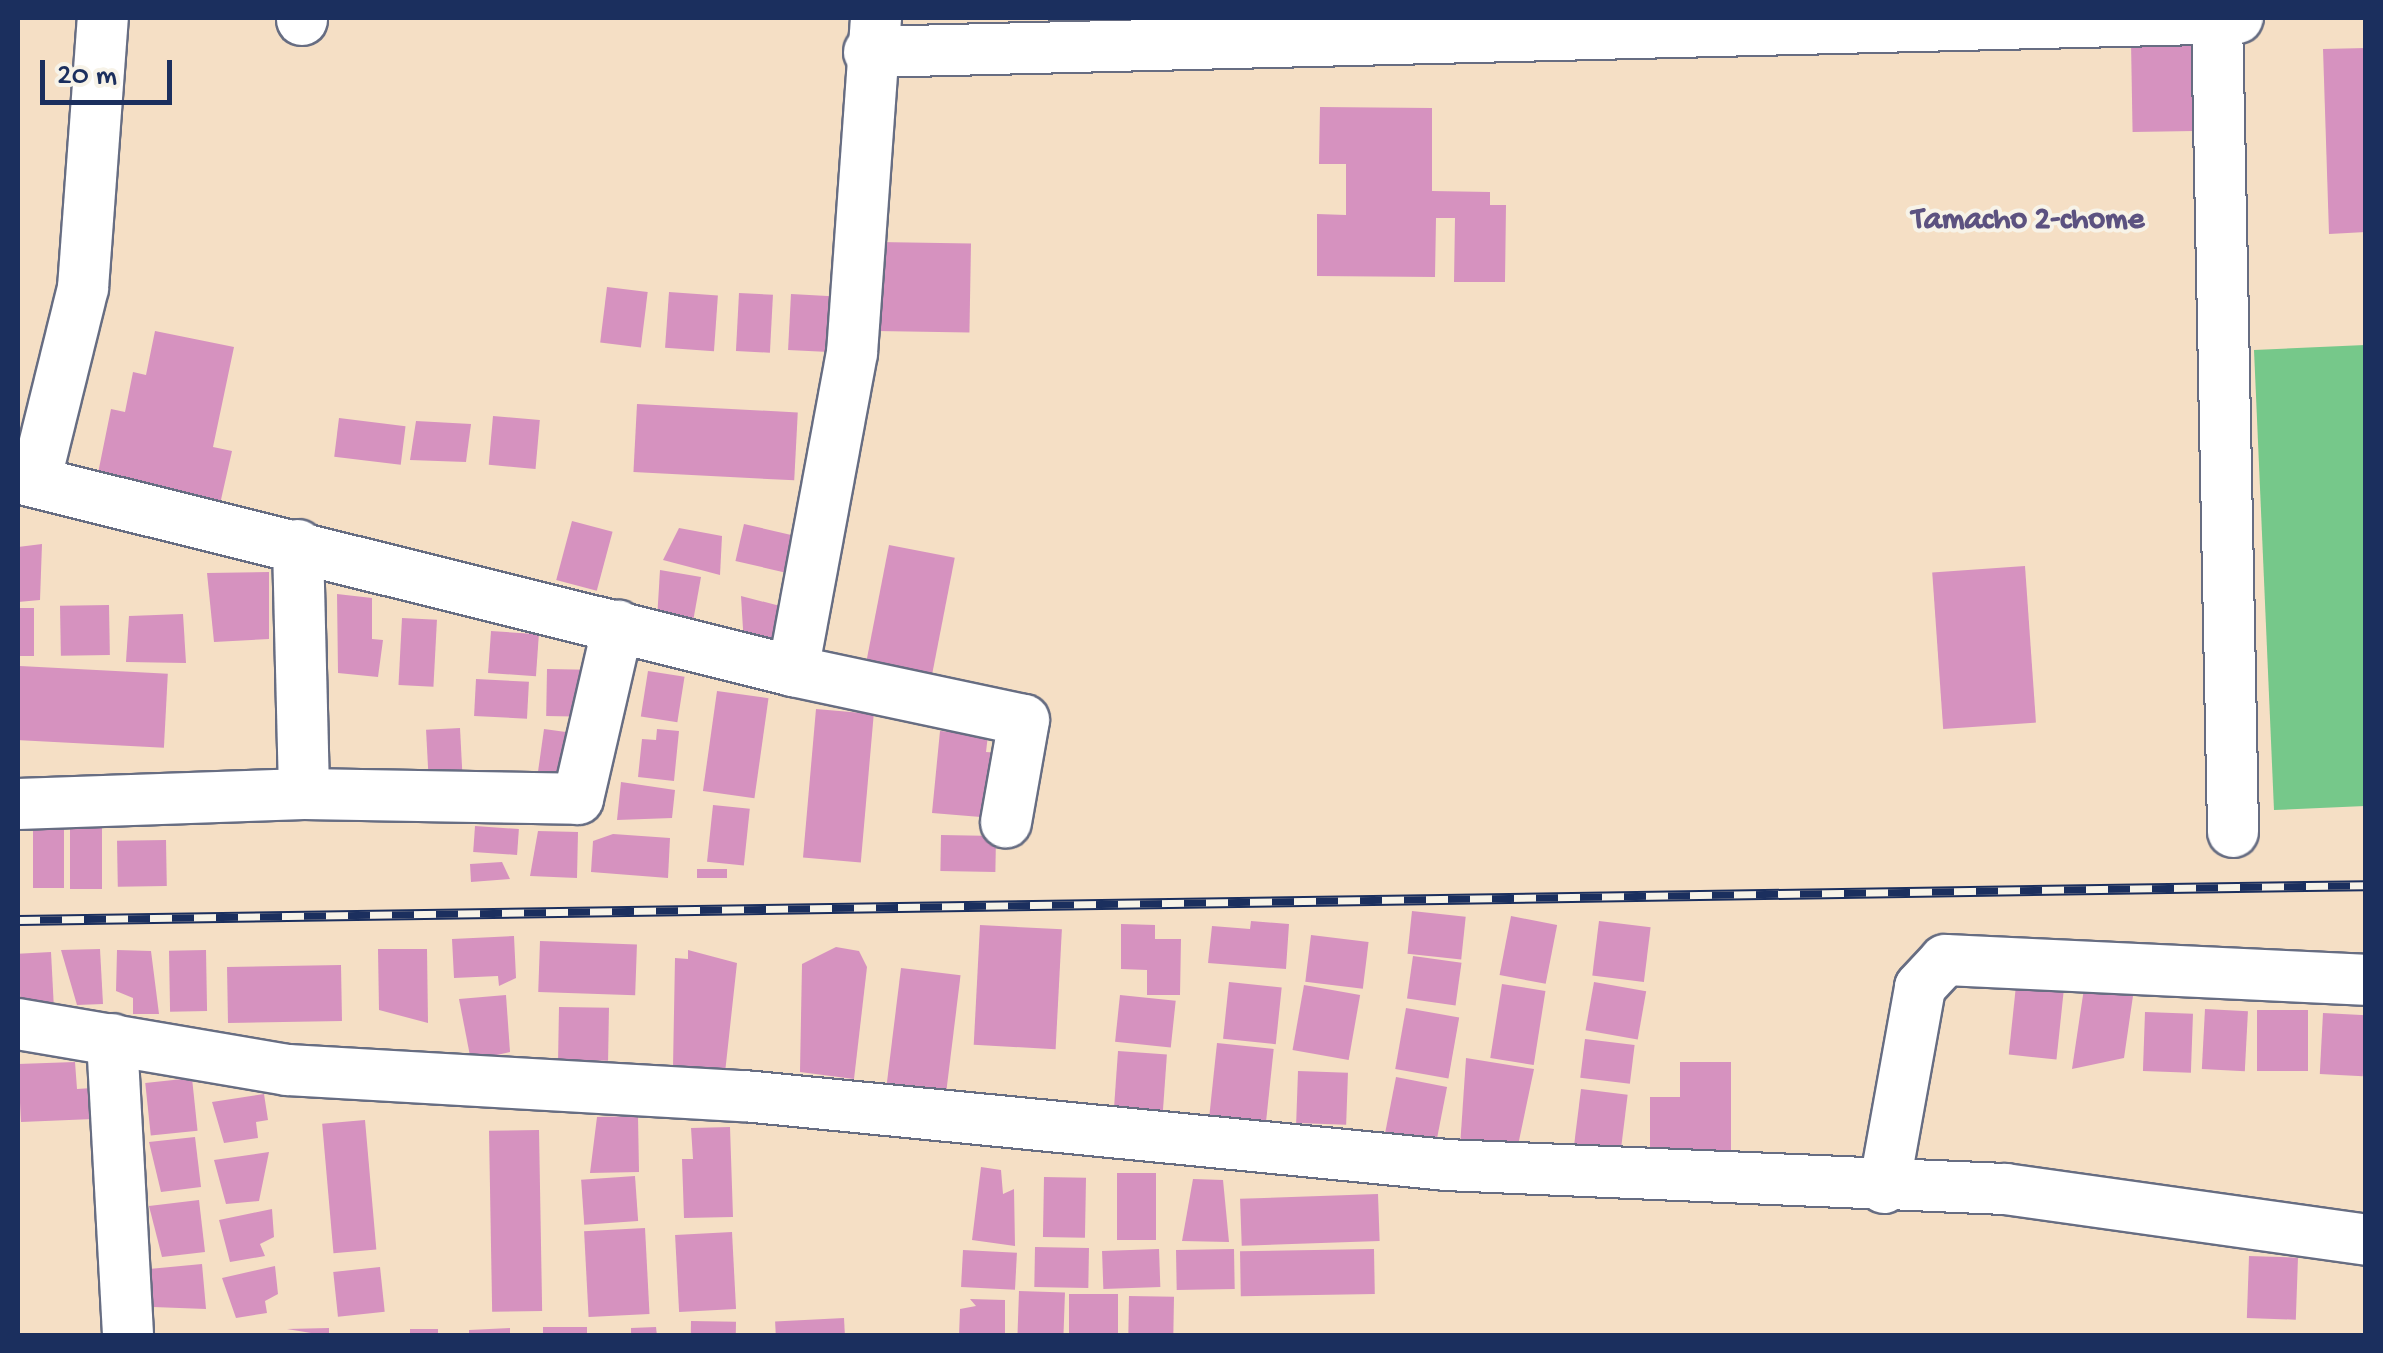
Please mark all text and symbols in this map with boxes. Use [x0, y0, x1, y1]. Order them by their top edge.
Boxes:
scale bar [45, 40, 178, 102]
text: 20 m [57, 60, 117, 95]
district label: Tamacho 2-chome [1912, 202, 2144, 240]

